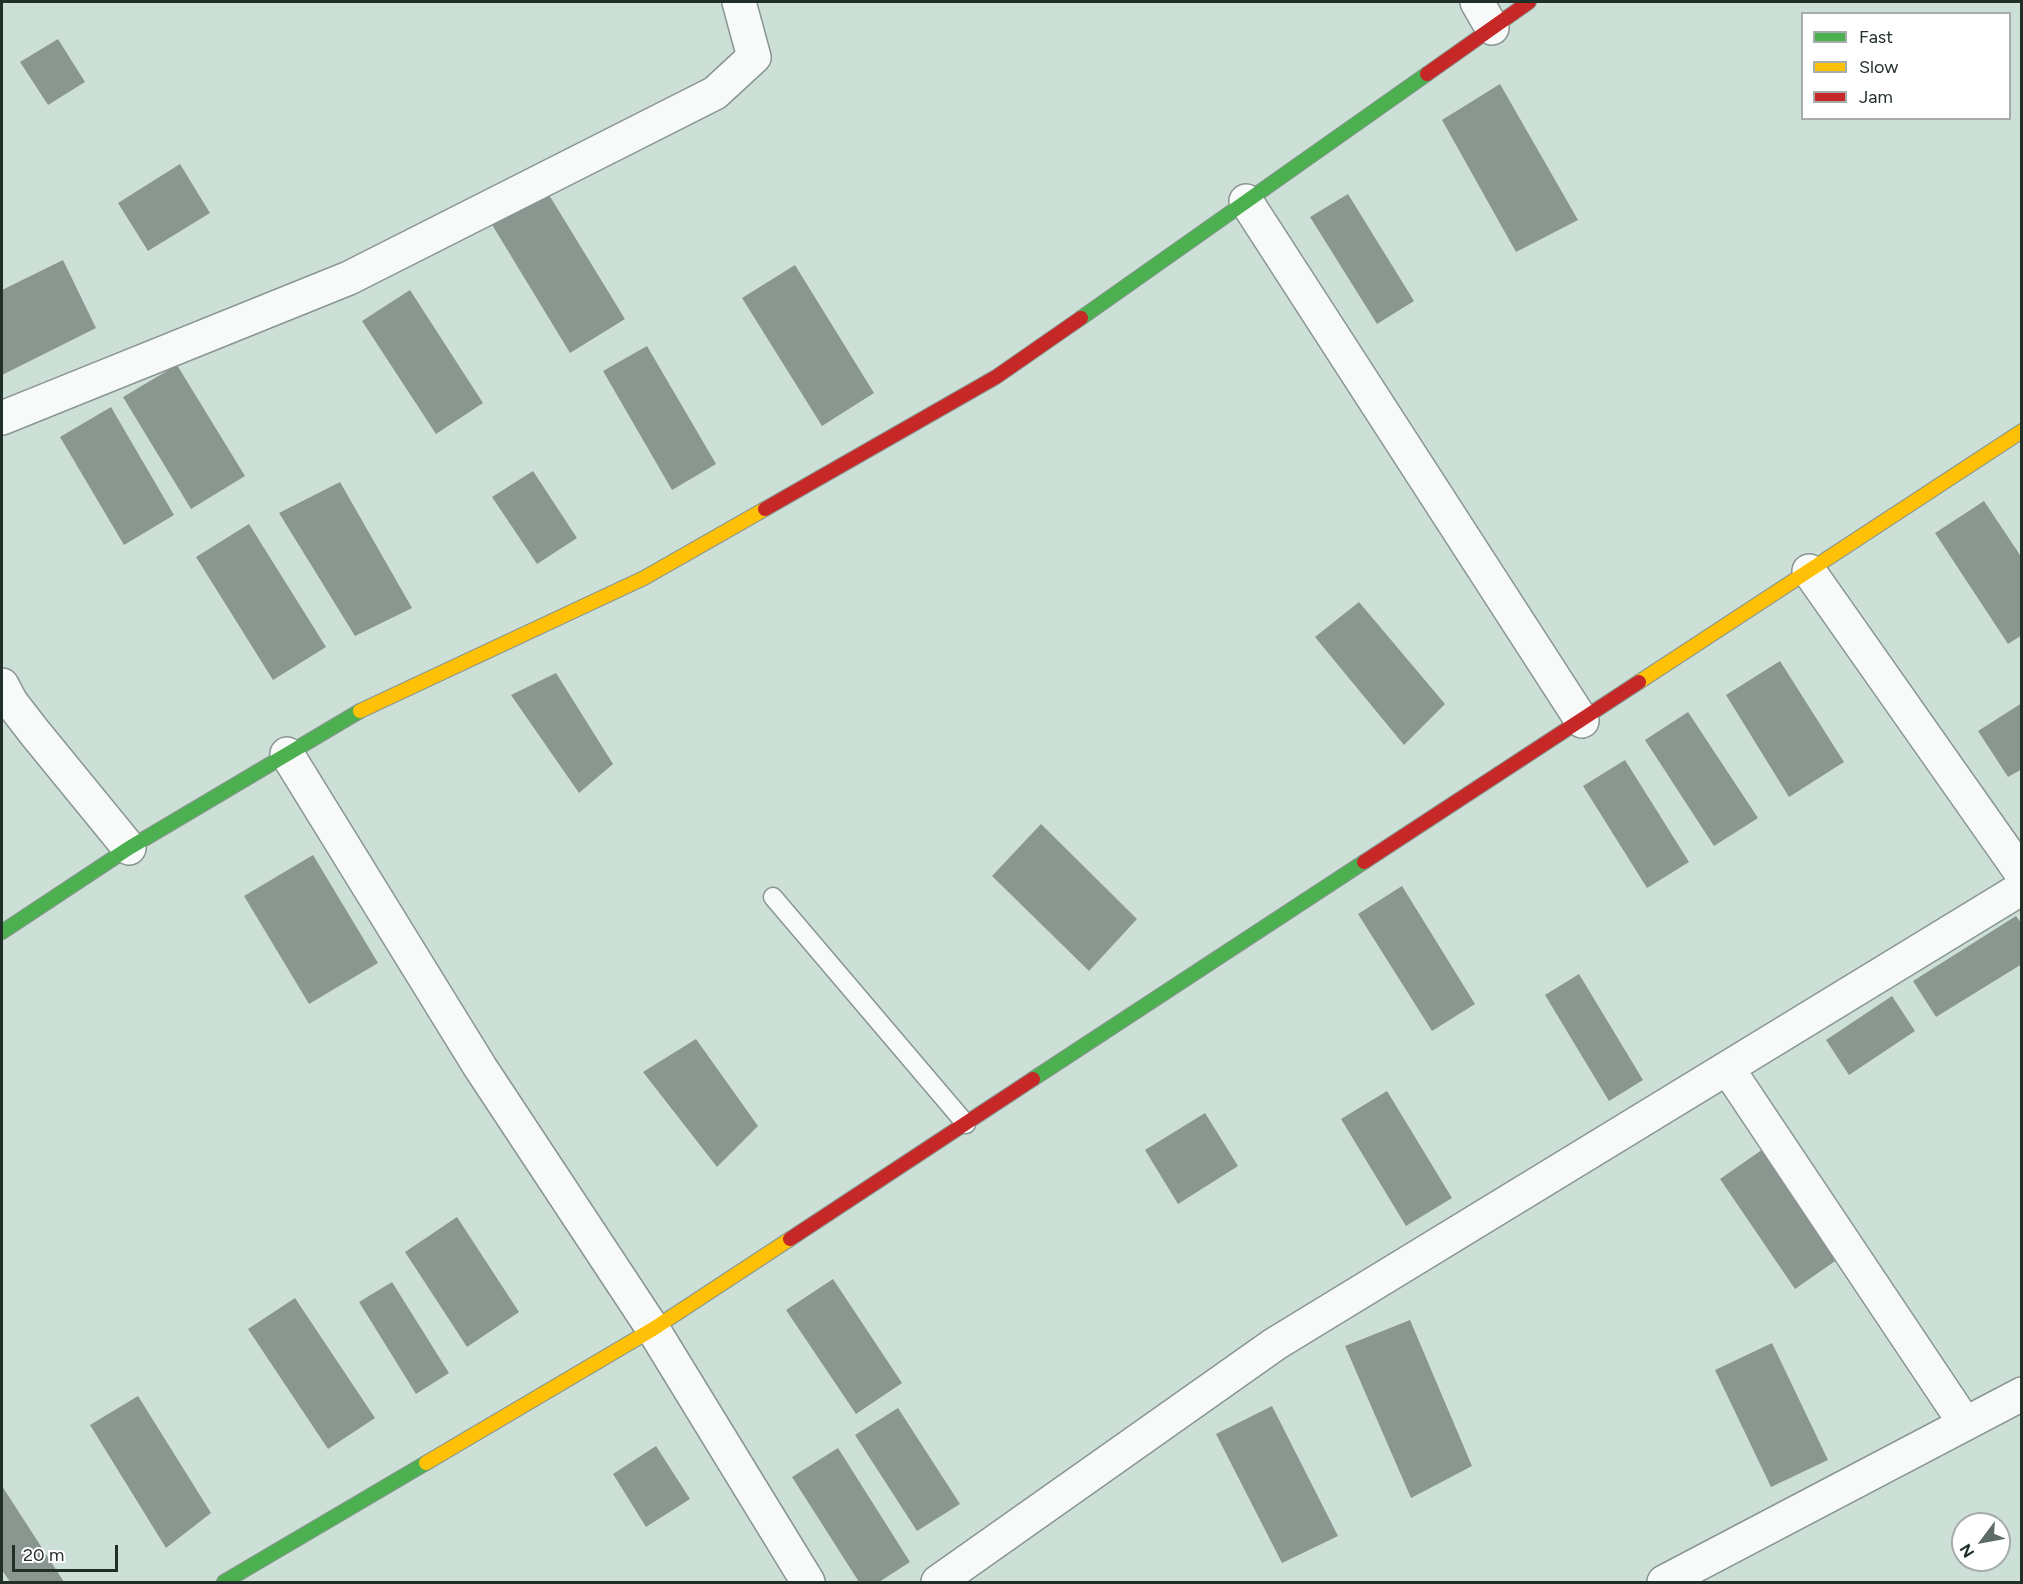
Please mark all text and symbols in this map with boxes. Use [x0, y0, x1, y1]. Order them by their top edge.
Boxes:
legend [1801, 12, 2011, 120]
text: Fast [1859, 26, 1893, 48]
text: Slow [1859, 56, 1898, 78]
text: Jam [1859, 86, 1893, 108]
north arrow [1951, 1512, 2011, 1572]
scale bar [15, 1533, 122, 1571]
text: N [1956, 1540, 1978, 1561]
text: 20 m [23, 1544, 64, 1566]

